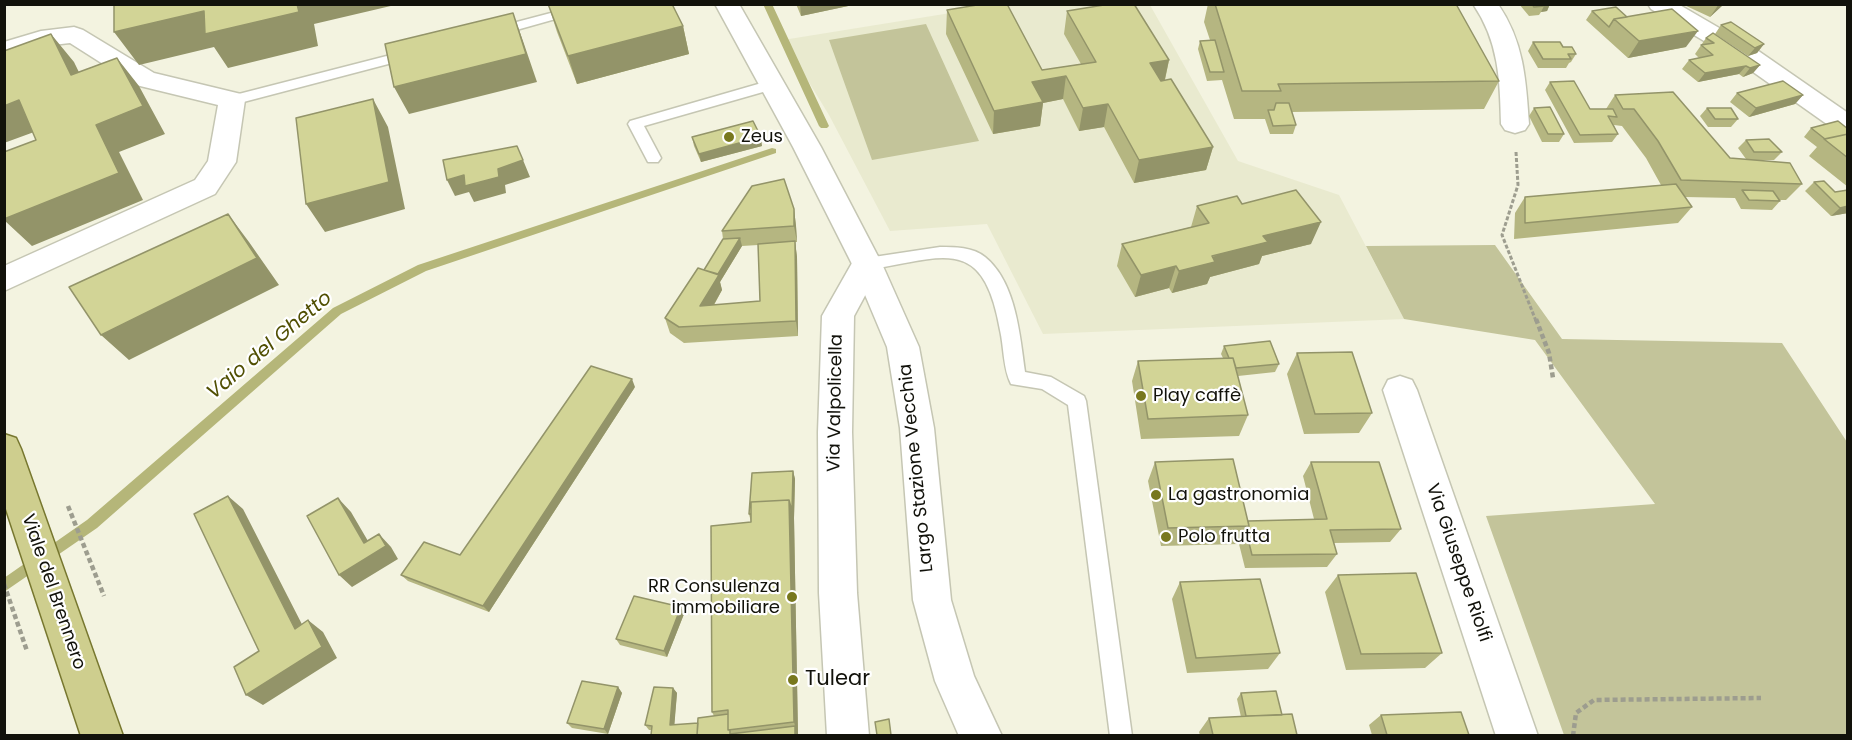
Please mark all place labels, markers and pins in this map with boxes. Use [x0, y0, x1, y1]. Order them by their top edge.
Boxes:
place label: Zeus [741, 126, 783, 148]
marker: Zeus [722, 130, 736, 144]
place label: Play caffè [1153, 385, 1241, 407]
marker: Play caffè [1134, 389, 1148, 403]
place label: La gastronomia [1168, 484, 1309, 506]
marker: La gastronomia [1149, 488, 1163, 502]
place label: Polo frutta [1178, 526, 1270, 548]
marker: Polo frutta [1159, 530, 1173, 544]
place label: RR Consulenza immobiliare [648, 576, 780, 618]
marker: RR Consulenza immobiliare [785, 590, 799, 604]
place label: Tulear [805, 667, 870, 693]
marker: Tulear [786, 673, 800, 687]

